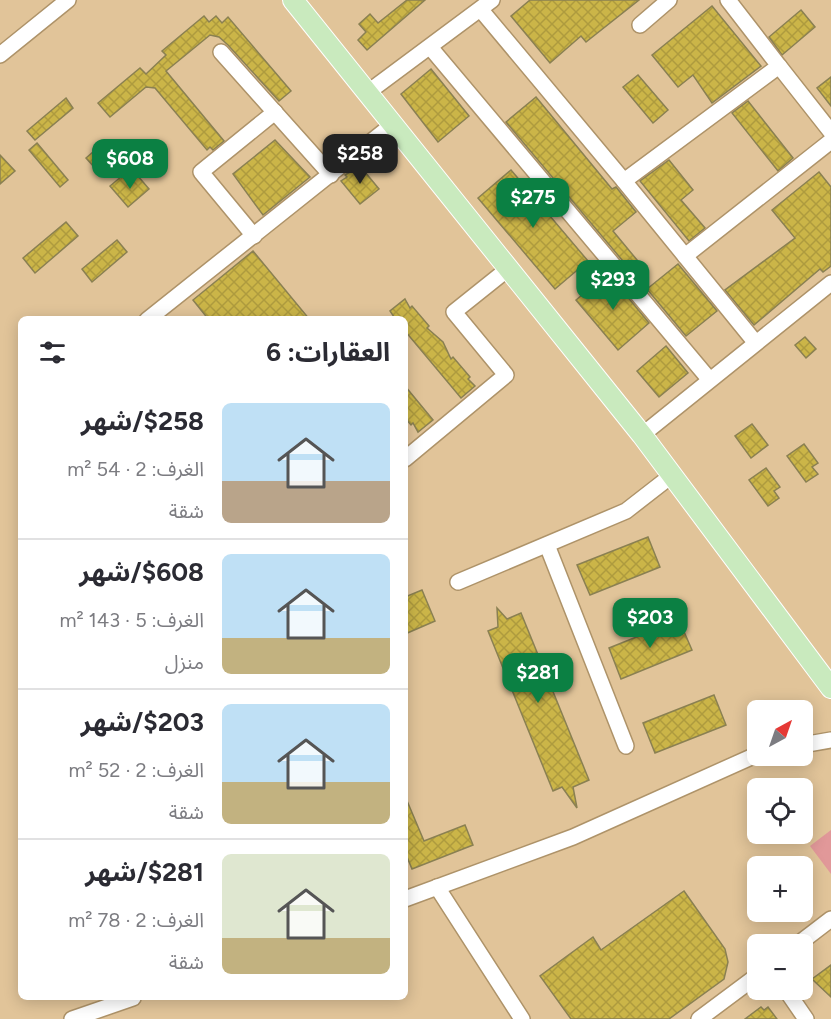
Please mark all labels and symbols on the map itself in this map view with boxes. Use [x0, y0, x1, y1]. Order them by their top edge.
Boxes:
pin: $258 [324, 134, 396, 185]
pin: $608 [94, 139, 166, 190]
pin: $275 [497, 178, 569, 229]
pin: $293 [577, 260, 649, 311]
pin: $203 [614, 598, 686, 649]
pin: $281 [502, 653, 574, 704]
north arrow [747, 700, 813, 766]

